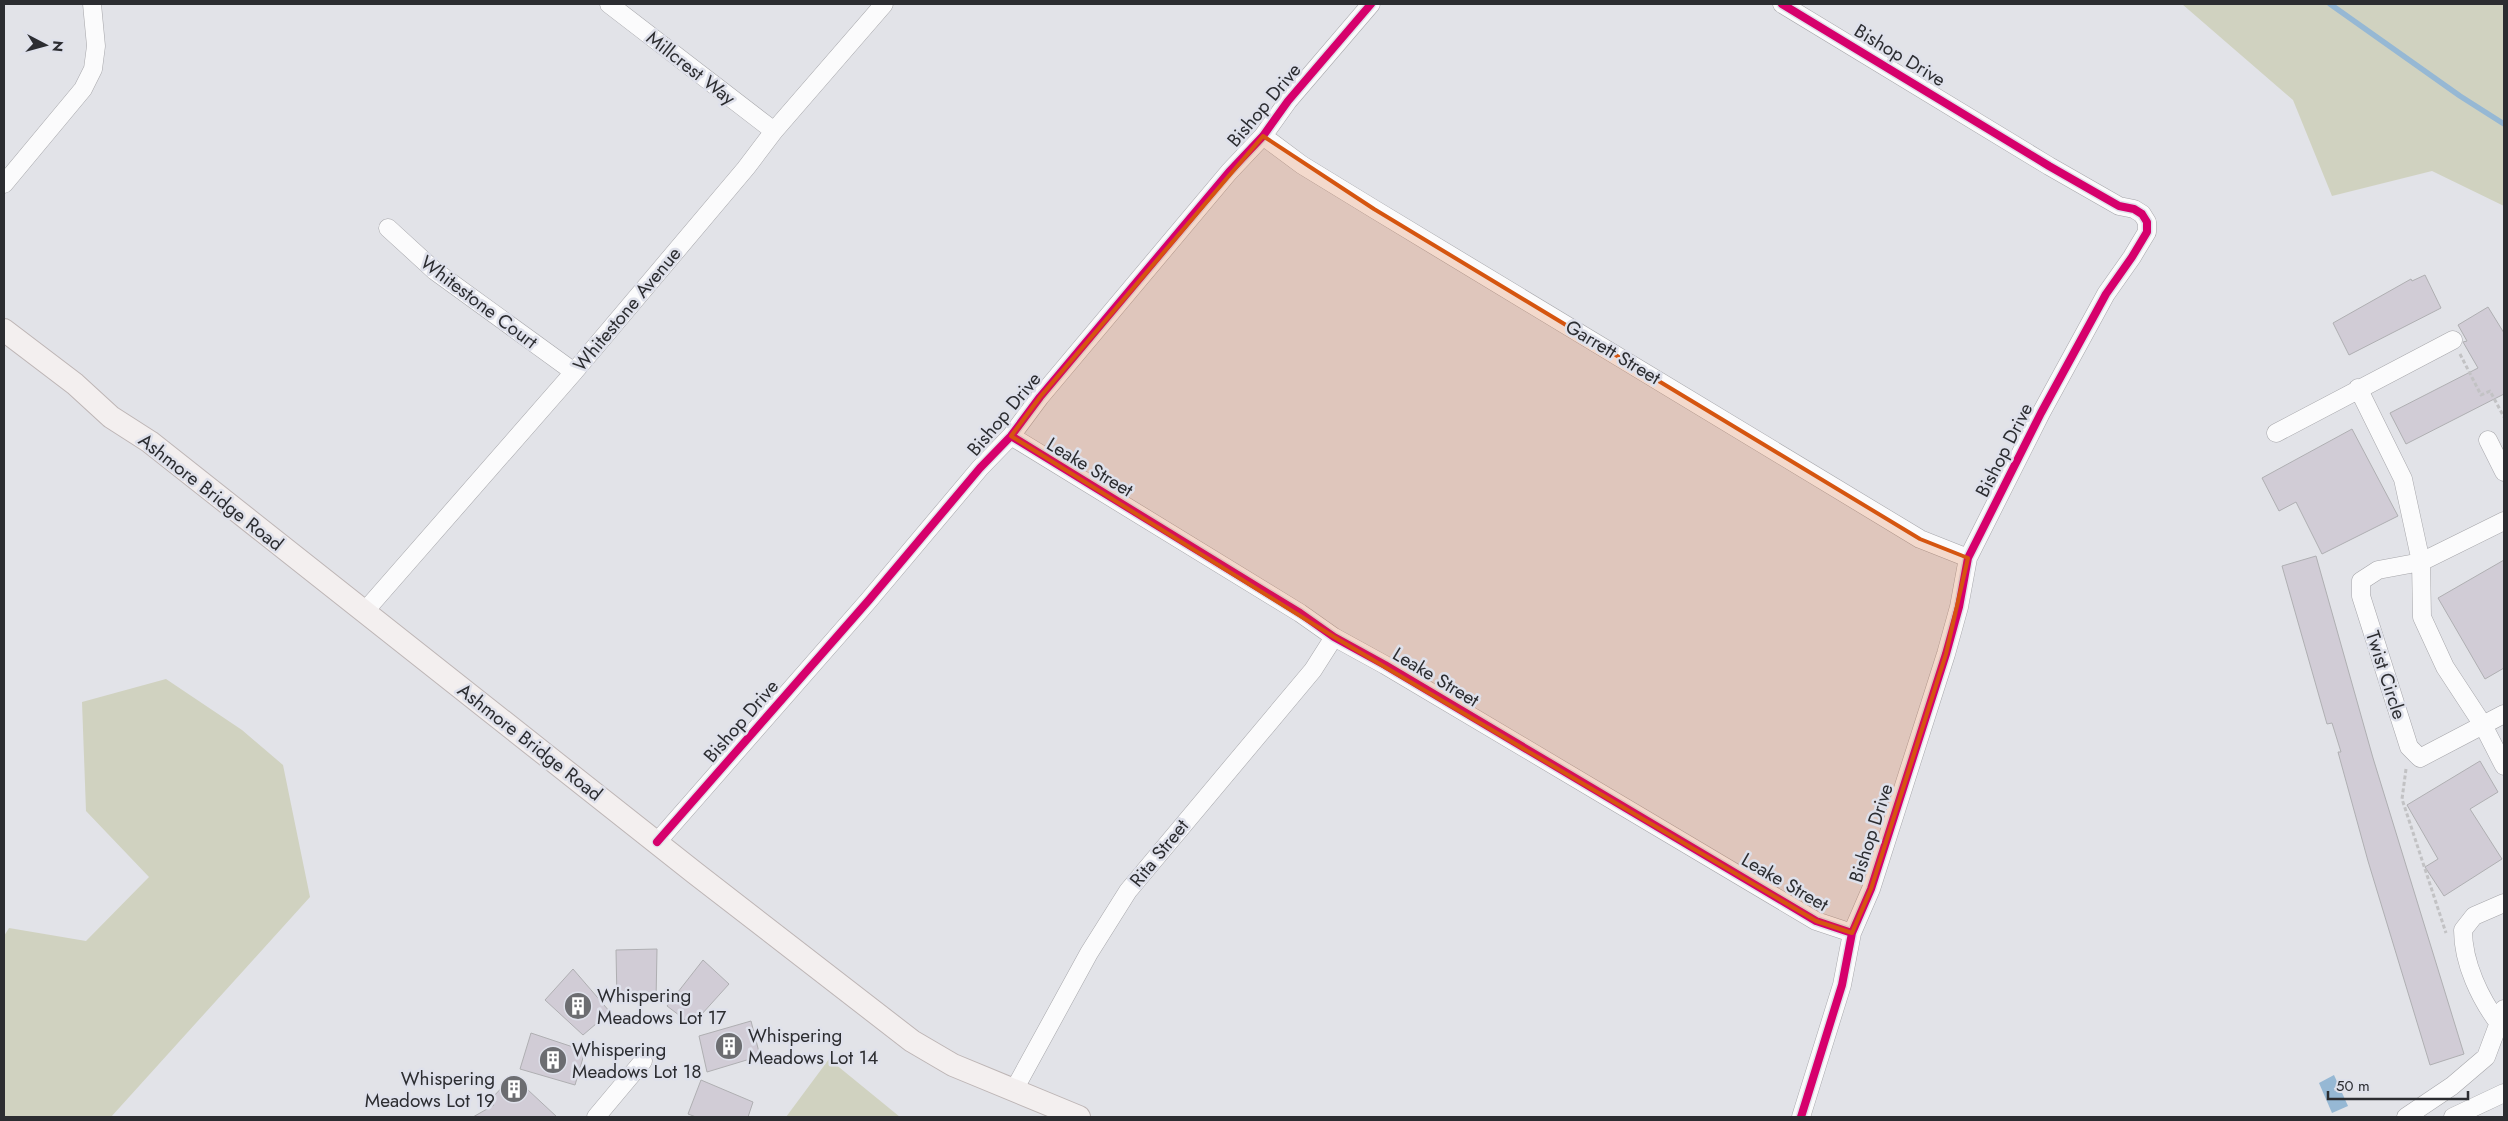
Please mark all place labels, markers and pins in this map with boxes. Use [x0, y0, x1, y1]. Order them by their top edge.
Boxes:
place label: Whispering Meadows Lot 17 [597, 982, 726, 1031]
building icon: Whispering Meadows Lot 17 [563, 991, 593, 1021]
place label: Whispering Meadows Lot 14 [748, 1022, 878, 1071]
building icon: Whispering Meadows Lot 14 [714, 1031, 744, 1061]
place label: Whispering Meadows Lot 18 [572, 1036, 702, 1085]
building icon: Whispering Meadows Lot 18 [538, 1045, 568, 1075]
place label: Whispering Meadows Lot 19 [365, 1065, 495, 1114]
building icon: Whispering Meadows Lot 19 [499, 1074, 529, 1104]

